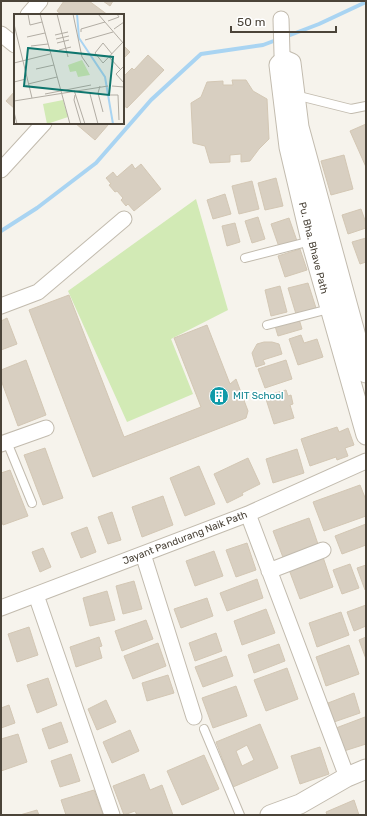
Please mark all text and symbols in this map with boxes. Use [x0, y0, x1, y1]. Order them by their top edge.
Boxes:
scale bar [231, 8, 336, 34]
inset map [14, 14, 124, 124]
text: 50 m [237, 15, 265, 29]
street label: Pu. Bha. Bhave Path [296, 201, 330, 295]
building icon: MIT School [208, 385, 230, 407]
place label: MIT School [233, 390, 283, 402]
street label: Jayant Pandurang Naik Path [121, 509, 249, 567]

